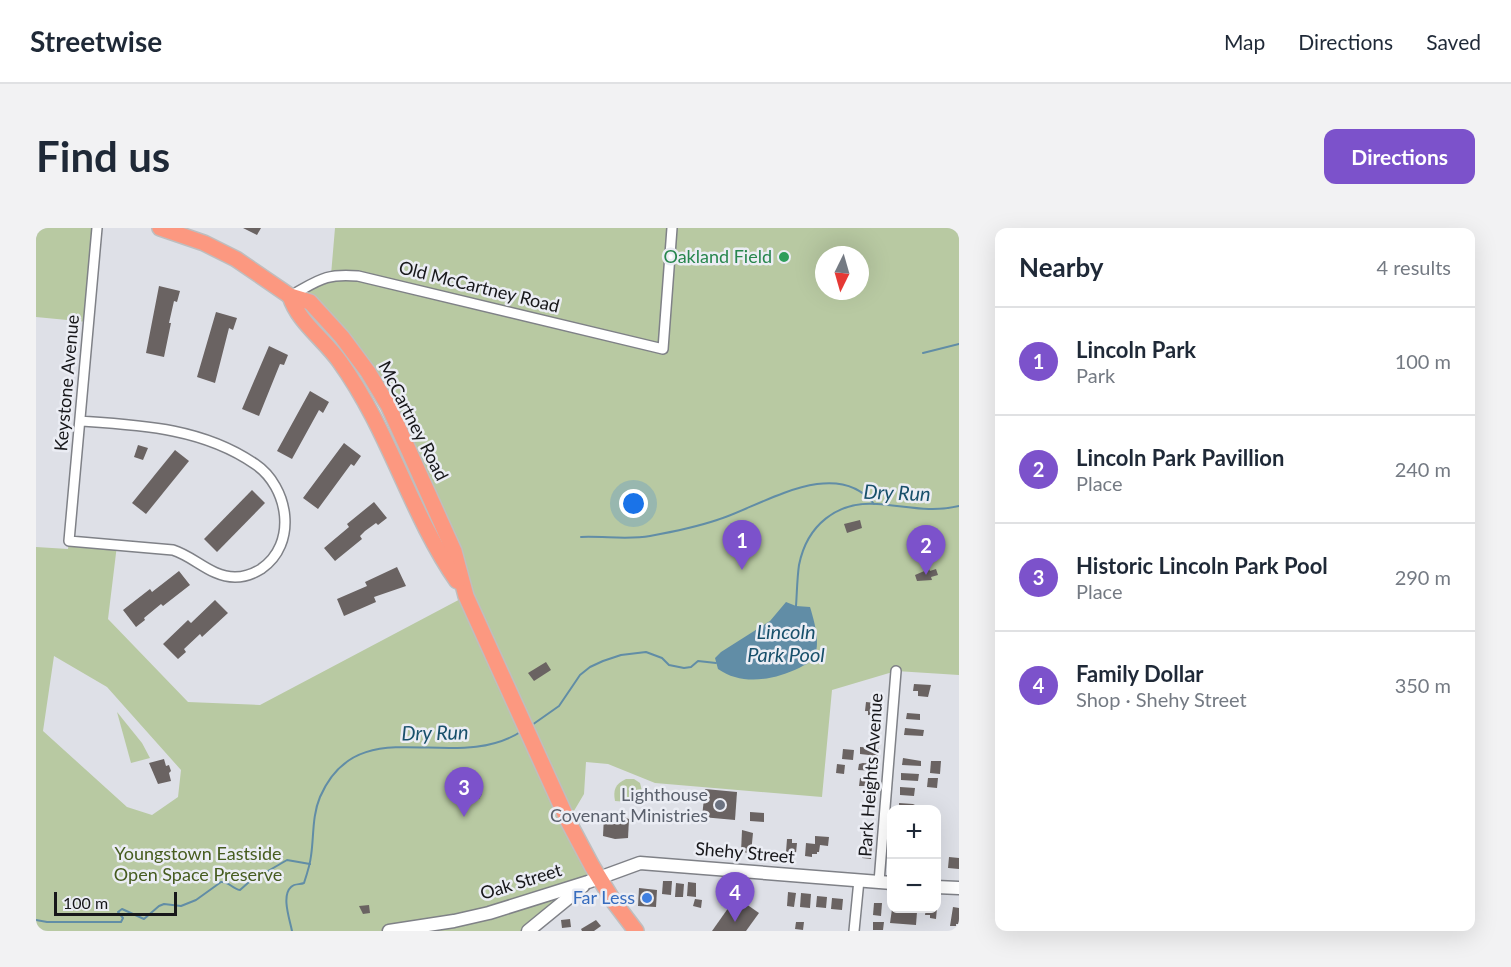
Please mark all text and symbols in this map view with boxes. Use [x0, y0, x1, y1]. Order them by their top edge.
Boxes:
text: Streetwise [30, 24, 162, 58]
text: Map [1224, 29, 1265, 54]
text: Directions [1298, 29, 1393, 54]
text: Saved [1426, 29, 1481, 54]
button: Directions [1324, 129, 1475, 184]
text: Find us [36, 131, 170, 181]
place label: Oakland Field [664, 245, 772, 267]
north arrow [815, 246, 869, 300]
marker: Oakland Field [777, 250, 791, 264]
text: Nearby [1019, 251, 1104, 283]
street label: Old McCartney Road [397, 255, 562, 317]
text: 4 results [1376, 255, 1451, 279]
street label: Keystone Avenue [49, 314, 83, 452]
text: Lincoln Park [1076, 336, 1196, 363]
text: 1 [1033, 349, 1044, 373]
text: 100 m [1395, 349, 1451, 373]
street label: McCartney Road [374, 357, 454, 484]
text: Park [1076, 363, 1115, 387]
text: Lincoln Park Pavillion [1076, 444, 1284, 471]
text: 2 [1033, 457, 1044, 481]
text: 240 m [1395, 457, 1451, 481]
text: Place [1076, 471, 1123, 495]
water label: Dry Run [863, 479, 931, 505]
your location [619, 489, 648, 518]
pin: 1 [722, 520, 762, 570]
pin: 2 [906, 526, 946, 575]
text: Historic Lincoln Park Pool [1076, 552, 1328, 579]
text: 3 [1033, 565, 1044, 589]
text: 290 m [1395, 565, 1451, 589]
text: Place [1076, 579, 1123, 603]
water label: Lincoln Park Pool [747, 619, 825, 666]
text: Family Dollar [1076, 660, 1204, 687]
text: 4 [1033, 673, 1044, 697]
text: 350 m [1395, 673, 1451, 697]
text: Shop · Shehy Street [1076, 687, 1247, 711]
street label: Park Heights Avenue [853, 692, 887, 858]
water label: Dry Run [401, 719, 469, 745]
pin: 3 [444, 768, 484, 817]
place label: Lighthouse Covenant Ministries [550, 783, 708, 826]
marker: Lighthouse Covenant Ministries [713, 798, 727, 812]
map controls [887, 805, 941, 913]
button: + [887, 805, 941, 859]
street label: Shehy Street [694, 837, 796, 867]
park label: Youngstown Eastside Open Space Preserve [114, 842, 282, 885]
street label: Oak Street [477, 858, 565, 904]
button: − [887, 859, 941, 913]
pin: 4 [716, 872, 754, 922]
place label: Far Less [573, 886, 635, 908]
scale bar [54, 889, 177, 916]
marker: Far Less [640, 891, 654, 905]
text: 100 m [63, 893, 108, 912]

